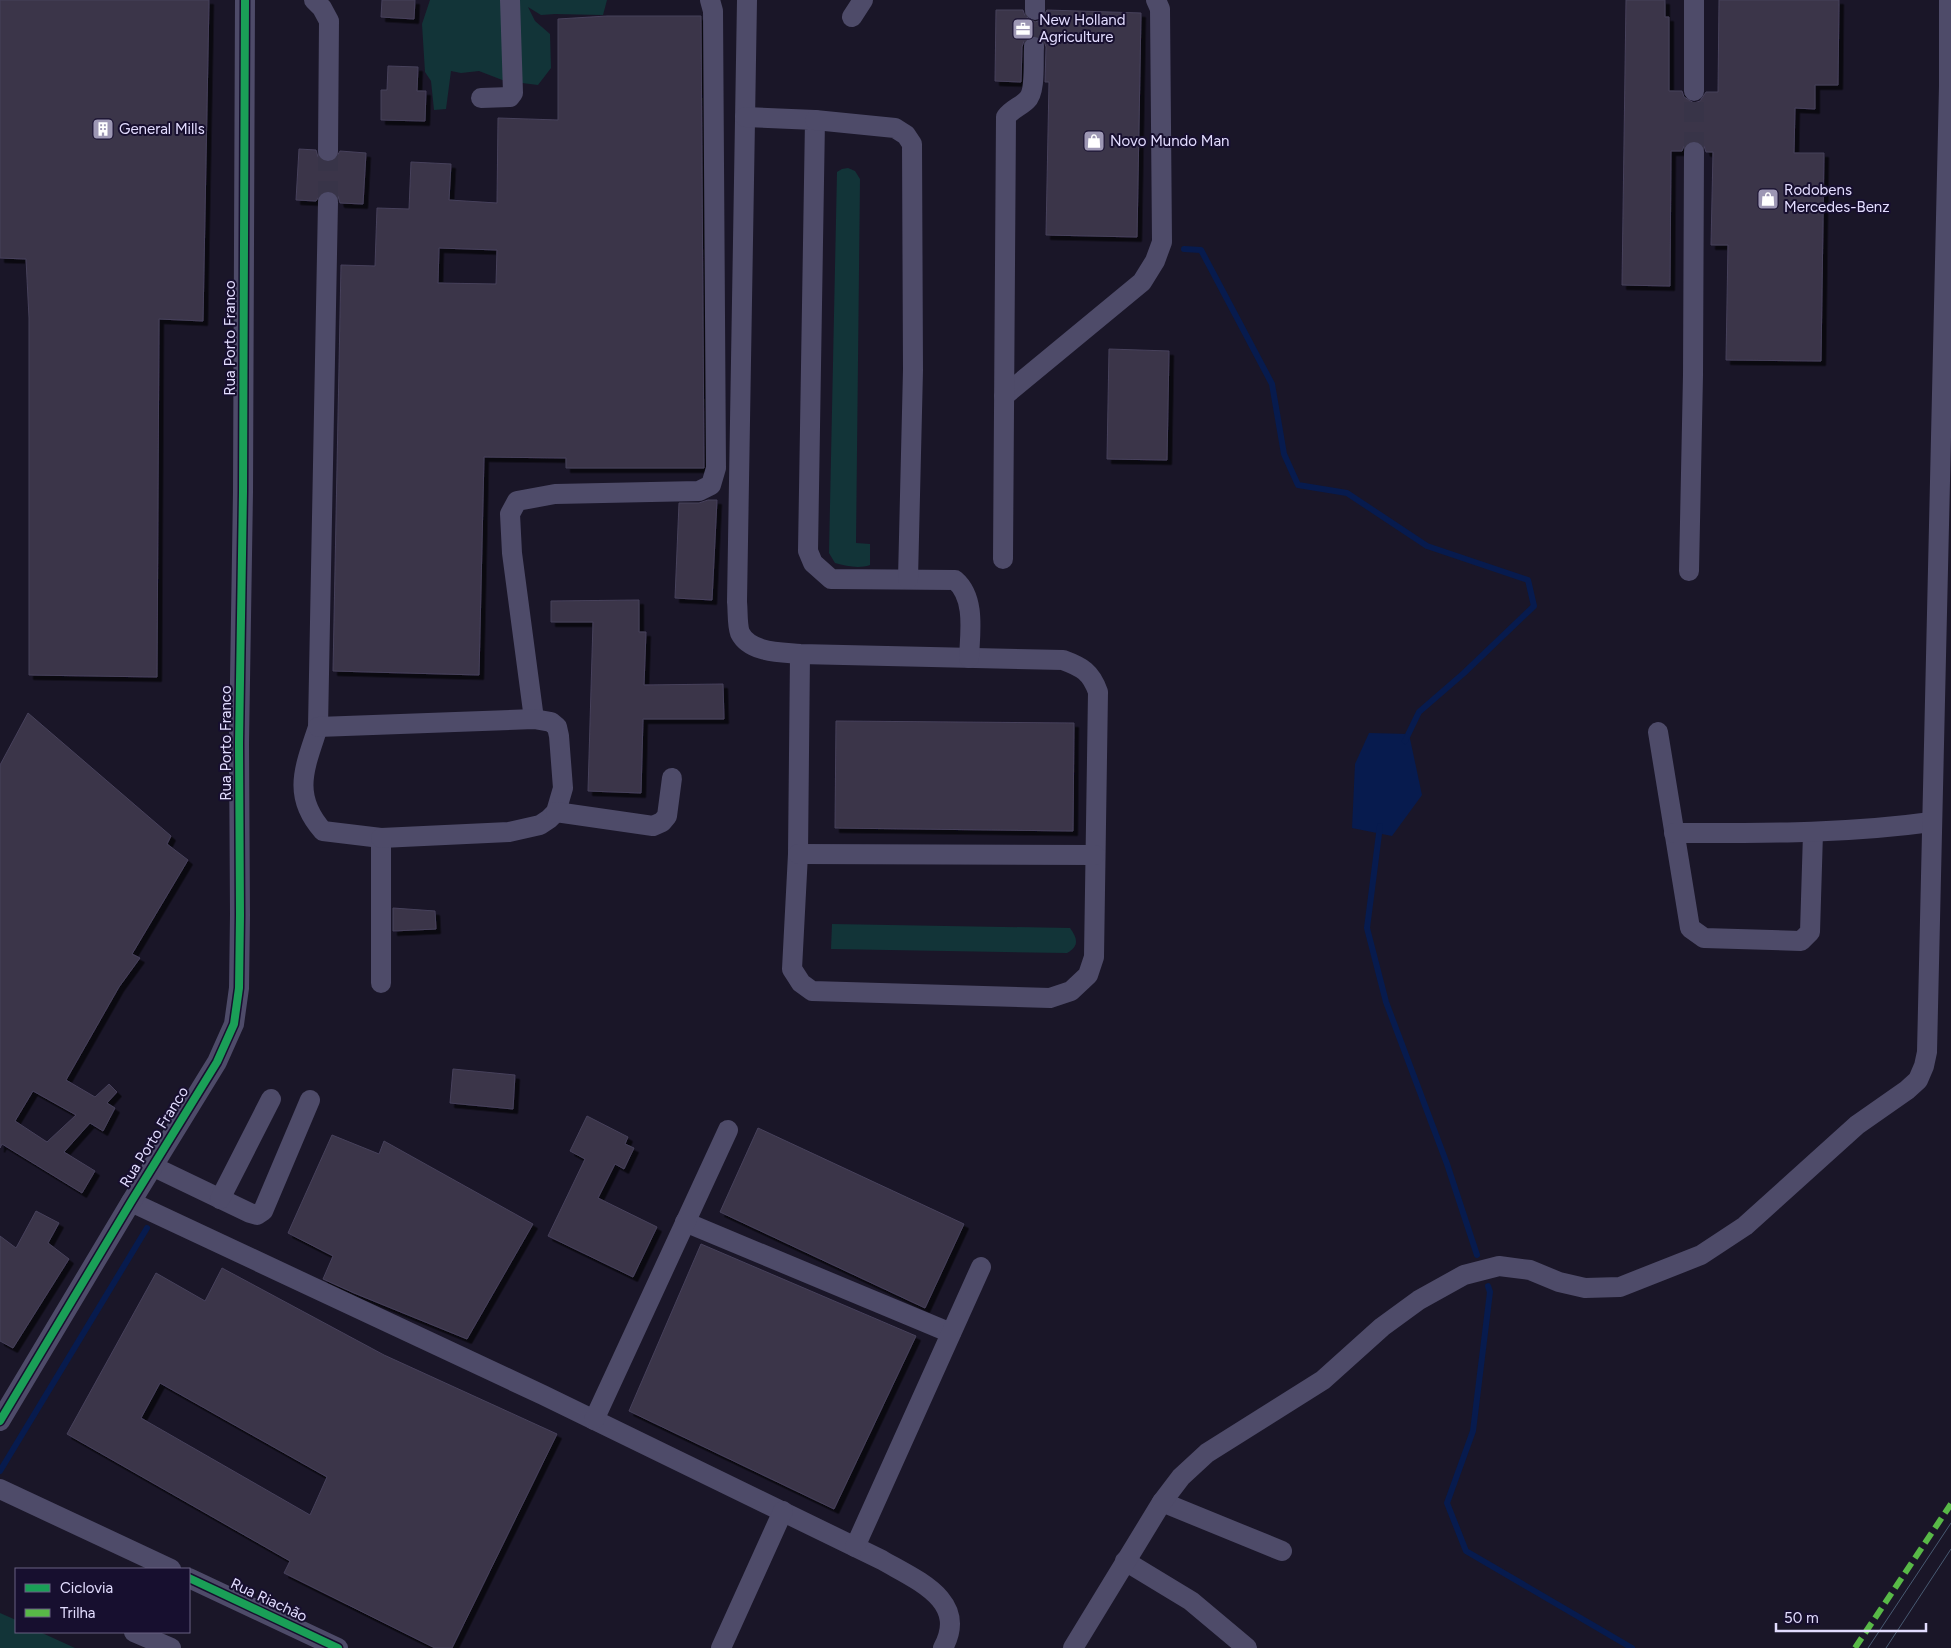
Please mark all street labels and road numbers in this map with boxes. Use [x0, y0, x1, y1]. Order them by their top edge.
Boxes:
street label: Rua Porto Franco [221, 280, 239, 396]
street label: Rua Porto Franco [217, 685, 235, 801]
street label: Rua Porto Franco [116, 1083, 192, 1191]
street label: Rua Riachão [228, 1574, 310, 1626]

